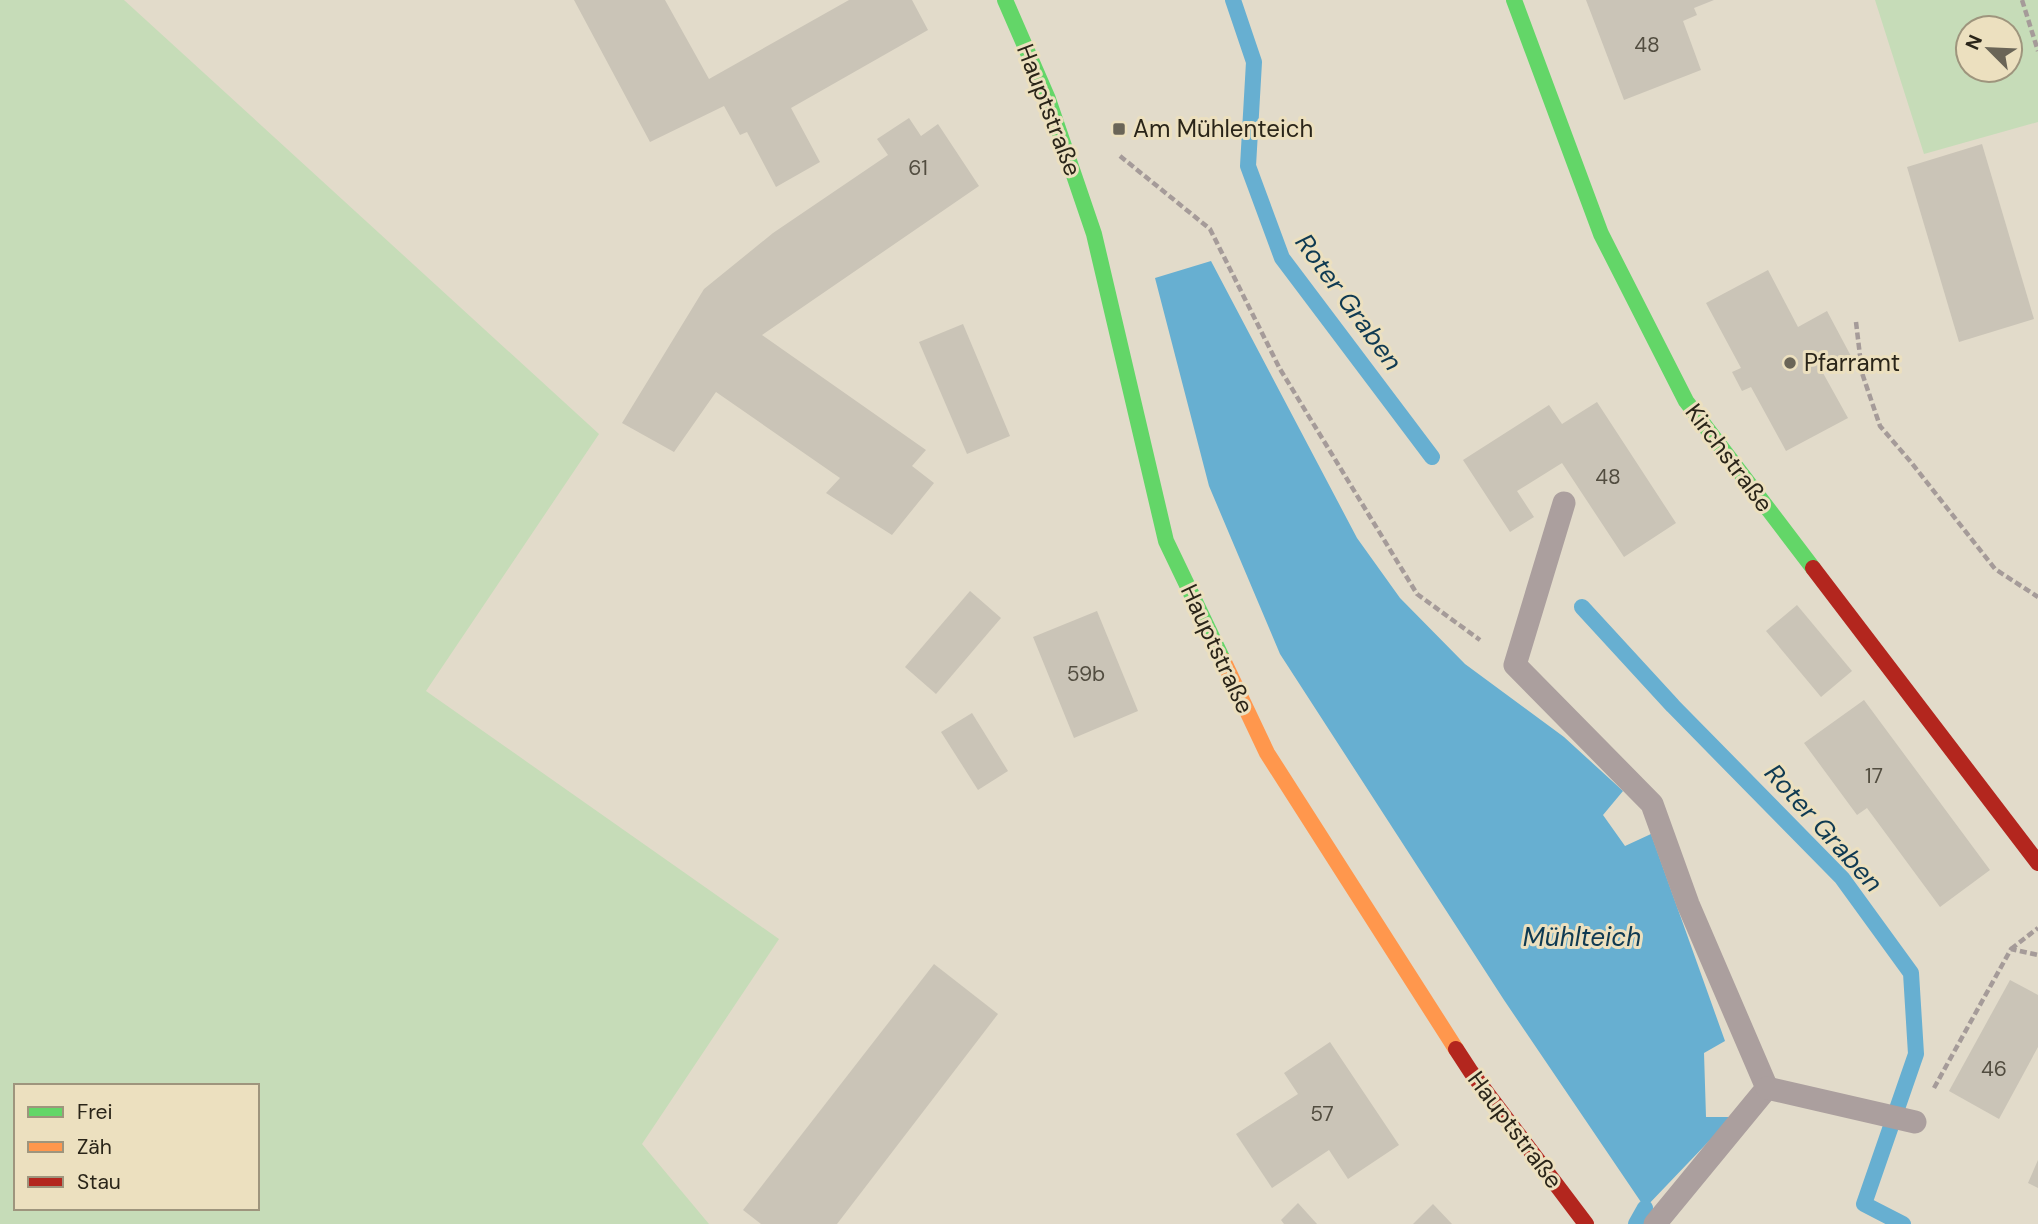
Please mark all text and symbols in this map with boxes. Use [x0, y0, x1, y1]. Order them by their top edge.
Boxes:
north arrow [1954, 14, 2024, 84]
house number: 48 [1634, 31, 1660, 59]
text: N [1960, 31, 1988, 54]
street label: Hauptstraße [1010, 39, 1089, 180]
place label: Am Mühlenteich [1133, 113, 1313, 144]
marker: Am Mühlenteich [1111, 121, 1127, 137]
house number: 61 [908, 154, 928, 182]
water label: Roter Graben [1288, 227, 1410, 377]
place label: Pfarramt [1804, 347, 1900, 378]
marker: Pfarramt [1782, 355, 1798, 371]
street label: Kirchstraße [1679, 397, 1780, 518]
house number: 48 [1595, 463, 1621, 491]
street label: Hauptstraße [1174, 579, 1261, 718]
house number: 59b [1067, 660, 1105, 688]
water label: Roter Graben [1757, 757, 1891, 899]
house number: 17 [1865, 762, 1883, 790]
water label: Mühlteich [1523, 920, 1641, 954]
house number: 46 [1981, 1055, 2007, 1083]
street label: Hauptstraße [1461, 1065, 1570, 1195]
legend [14, 1084, 259, 1210]
text: Frei [77, 1098, 113, 1126]
house number: 57 [1310, 1100, 1334, 1128]
text: Zäh [77, 1133, 112, 1161]
text: Stau [77, 1168, 121, 1196]

